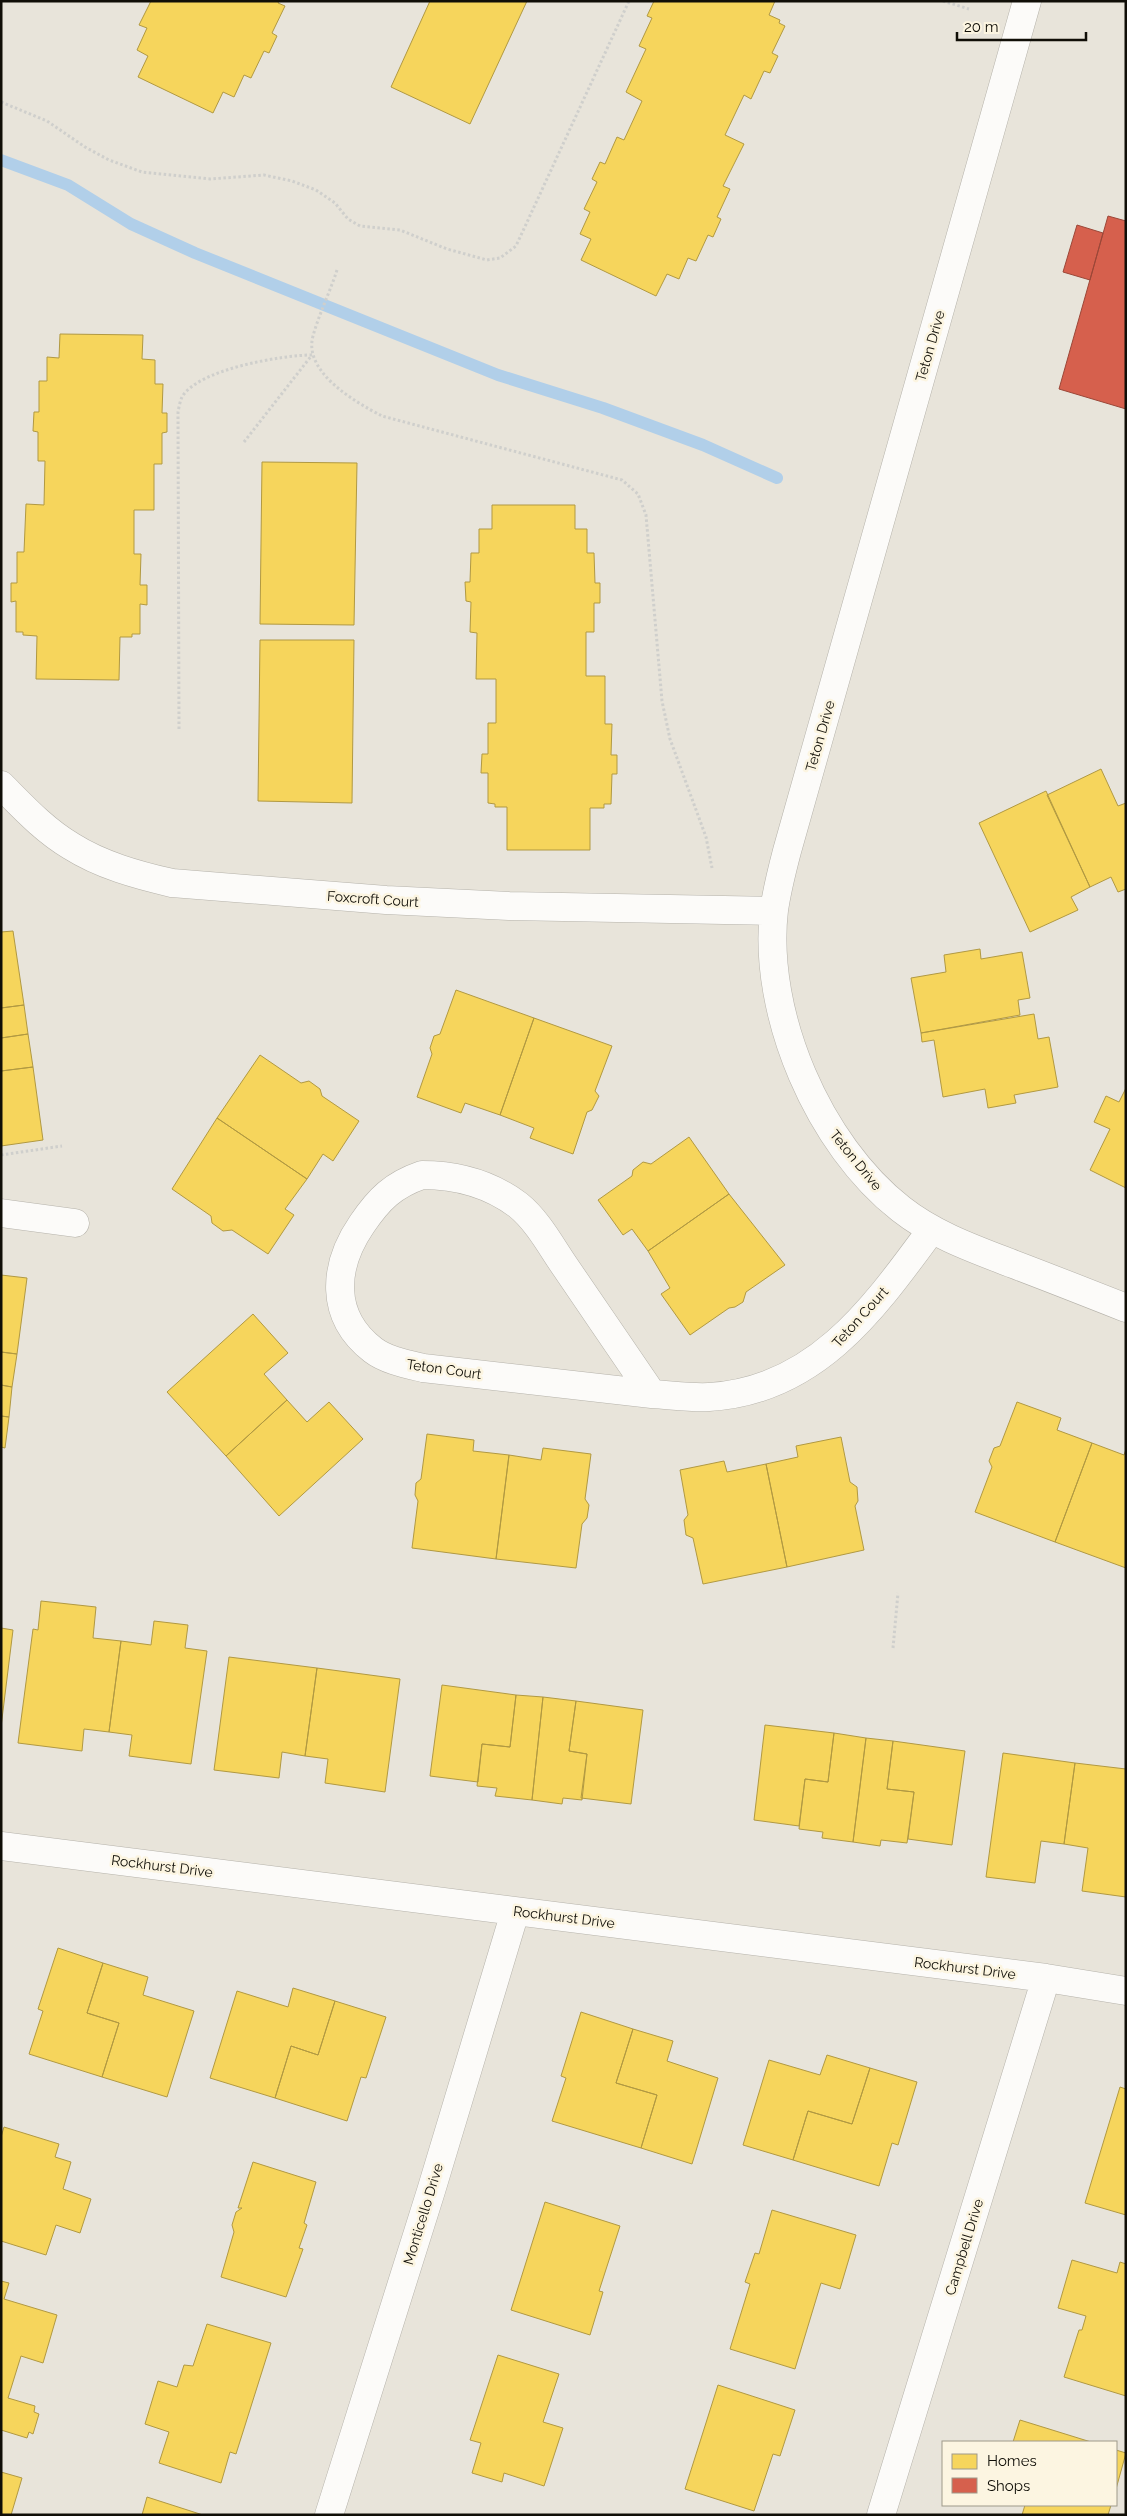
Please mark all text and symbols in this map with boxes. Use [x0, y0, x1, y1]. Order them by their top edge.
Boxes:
scale bar [957, 10, 1086, 42]
text: 20 m [964, 18, 999, 36]
street label: Teton Drive [912, 309, 948, 383]
street label: Teton Drive [802, 699, 838, 773]
street label: Foxcroft Court [327, 888, 420, 910]
street label: Teton Drive [827, 1127, 885, 1193]
street label: Teton Court [829, 1283, 891, 1350]
street label: Teton Court [405, 1356, 483, 1382]
street label: Rockhurst Drive [110, 1852, 214, 1880]
street label: Rockhurst Drive [512, 1903, 616, 1931]
street label: Rockhurst Drive [913, 1954, 1017, 1982]
street label: Monticello Drive [400, 2161, 446, 2267]
street label: Campbell Drive [942, 2197, 986, 2297]
legend [942, 2441, 1117, 2506]
text: Homes [987, 2452, 1037, 2470]
text: Shops [987, 2477, 1030, 2495]

